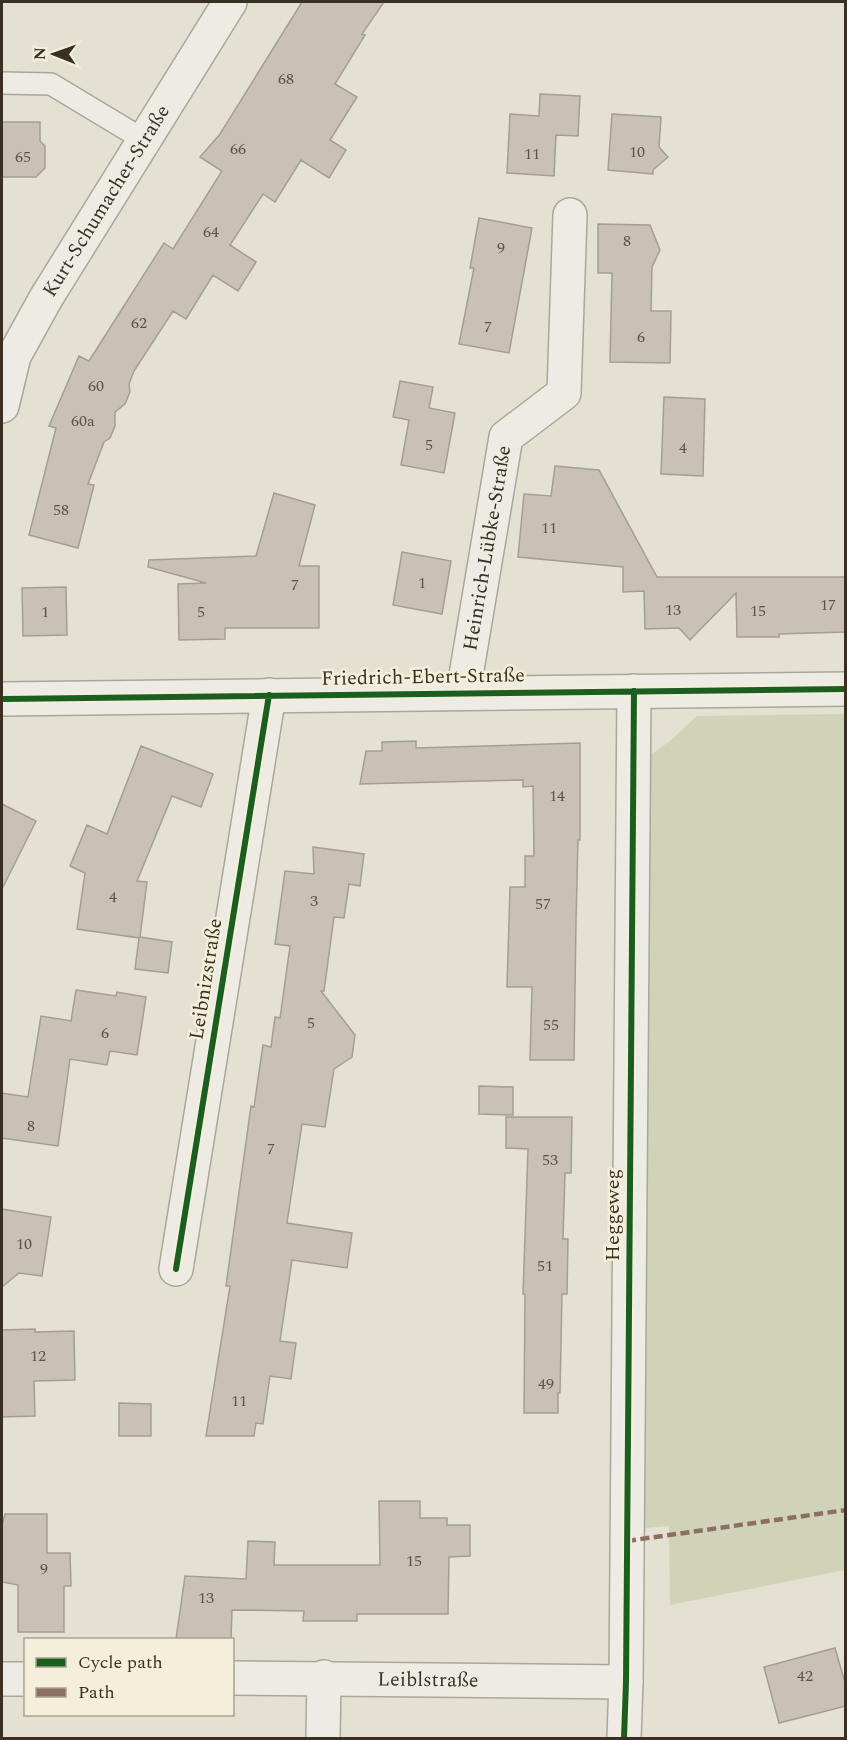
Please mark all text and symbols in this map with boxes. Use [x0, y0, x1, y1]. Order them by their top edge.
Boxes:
north arrow [24, 24, 84, 84]
text: N [28, 47, 52, 60]
house number: 68 [278, 67, 294, 91]
street label: Kurt-Schumacher-Straße [35, 99, 178, 303]
house number: 66 [230, 137, 246, 161]
house number: 10 [629, 140, 645, 164]
house number: 11 [524, 142, 540, 166]
house number: 65 [15, 145, 31, 169]
house number: 64 [203, 220, 219, 244]
house number: 8 [623, 229, 631, 253]
house number: 9 [497, 236, 505, 260]
house number: 62 [131, 311, 147, 335]
house number: 7 [484, 315, 492, 339]
house number: 6 [637, 325, 645, 349]
house number: 60 [88, 374, 104, 398]
house number: 60a [71, 409, 95, 433]
house number: 5 [425, 433, 433, 457]
house number: 4 [679, 436, 687, 460]
street label: Heinrich-Lübke-Straße [455, 443, 519, 653]
house number: 58 [53, 498, 69, 522]
house number: 11 [541, 516, 557, 540]
house number: 1 [418, 571, 426, 595]
house number: 7 [291, 573, 299, 597]
house number: 17 [820, 593, 836, 617]
house number: 13 [665, 598, 681, 622]
house number: 15 [750, 599, 766, 623]
house number: 1 [41, 600, 49, 624]
house number: 5 [197, 600, 205, 624]
street label: Friedrich-Ebert-Straße [321, 660, 525, 694]
house number: 14 [549, 784, 565, 808]
house number: 4 [109, 885, 117, 909]
house number: 3 [310, 889, 318, 913]
house number: 57 [535, 892, 551, 916]
street label: Leibnizstraße [182, 916, 230, 1042]
house number: 5 [307, 1011, 315, 1035]
house number: 55 [543, 1013, 559, 1037]
house number: 6 [101, 1021, 109, 1045]
house number: 8 [27, 1114, 35, 1138]
house number: 7 [267, 1137, 275, 1161]
house number: 53 [542, 1148, 558, 1172]
street label: Heggeweg [598, 1169, 628, 1261]
house number: 10 [16, 1232, 32, 1256]
house number: 51 [537, 1254, 553, 1278]
house number: 12 [30, 1344, 46, 1368]
house number: 49 [538, 1372, 554, 1396]
house number: 11 [231, 1389, 247, 1413]
house number: 15 [406, 1549, 422, 1573]
house number: 9 [40, 1557, 48, 1581]
house number: 13 [198, 1586, 214, 1610]
legend [24, 1638, 234, 1716]
text: Cycle path [78, 1649, 163, 1676]
street label: Leiblstraße [377, 1664, 479, 1696]
house number: 42 [797, 1664, 813, 1688]
text: Path [78, 1679, 115, 1706]

